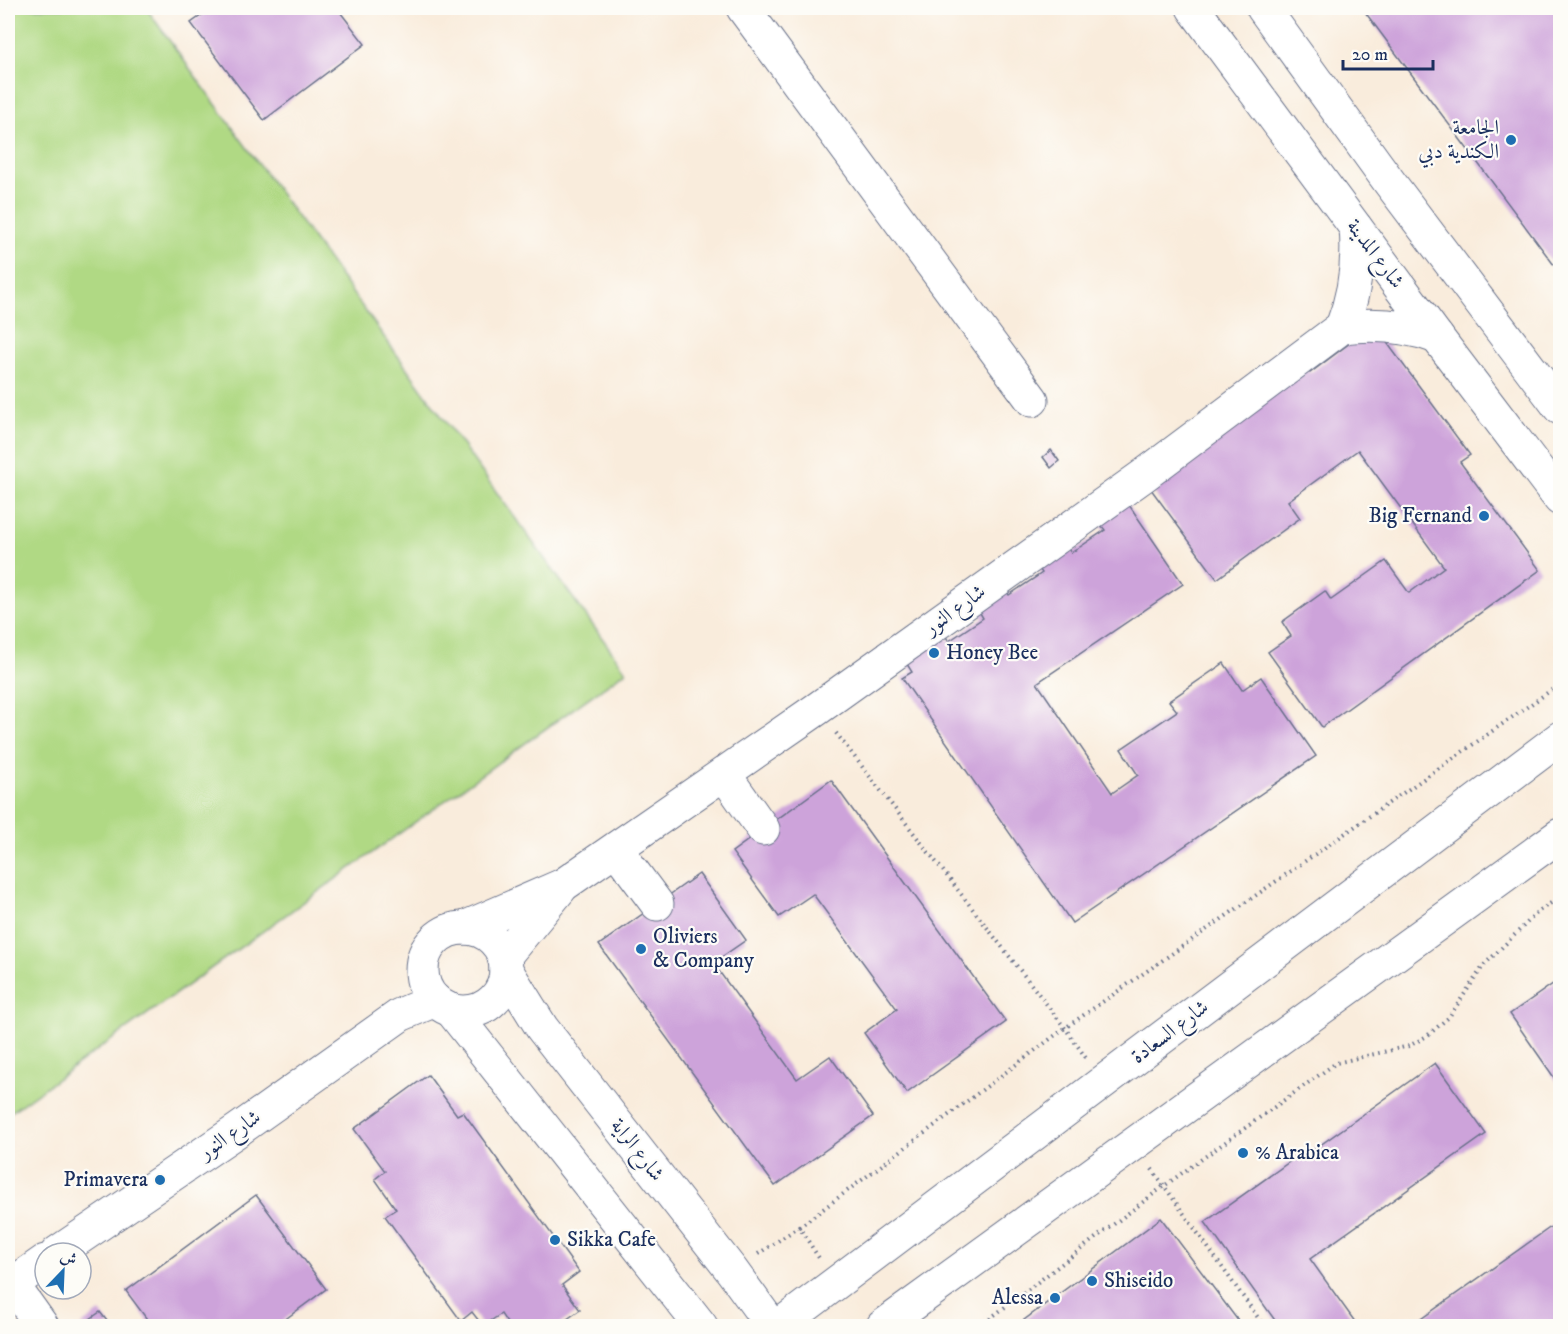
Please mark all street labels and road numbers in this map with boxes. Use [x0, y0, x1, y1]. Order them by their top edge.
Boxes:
street label: شارع المدينة [1337, 214, 1410, 296]
street label: شارع النور [917, 579, 993, 645]
street label: شارع السعادة [1126, 994, 1216, 1073]
street label: شارع النور [192, 1104, 268, 1170]
street label: شارع الراية [601, 1113, 670, 1189]

